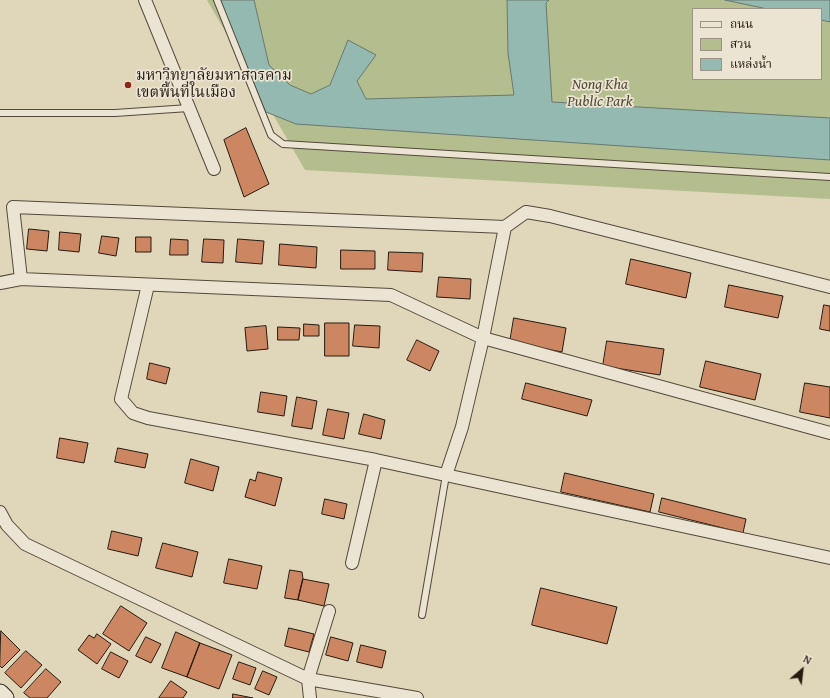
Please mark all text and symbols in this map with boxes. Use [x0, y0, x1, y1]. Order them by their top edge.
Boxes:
legend [692, 8, 822, 80]
text: ถนน [730, 15, 753, 32]
text: สวน [730, 35, 751, 52]
text: แหล่งน้ำ [730, 55, 772, 72]
place label: มหาวิทยาลัยมหาสารคาม เขตพื้นที่ในเมือง [136, 67, 292, 102]
park label: Nong Kha Public Park [567, 76, 633, 111]
marker: มหาวิทยาลัยมหาสารคาม เขตพื้นที่ในเมือง [123, 80, 133, 90]
north arrow [782, 650, 822, 690]
text: N [801, 651, 815, 668]

